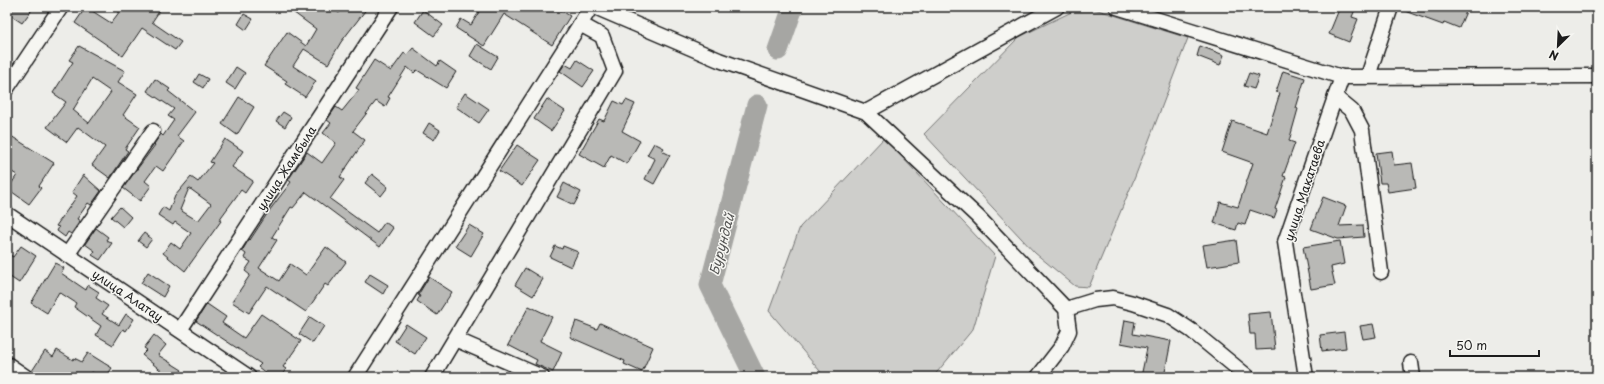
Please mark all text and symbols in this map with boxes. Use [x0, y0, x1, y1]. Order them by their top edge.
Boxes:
north arrow [1538, 26, 1578, 66]
text: N [1546, 46, 1561, 65]
street label: улица Жамбыла [252, 122, 321, 214]
street label: улица Макатаева [1279, 136, 1329, 243]
water label: Бурундай [704, 210, 739, 277]
street label: улица Алатау [89, 265, 167, 326]
scale bar [1450, 332, 1539, 358]
text: 50 m [1456, 336, 1487, 354]

